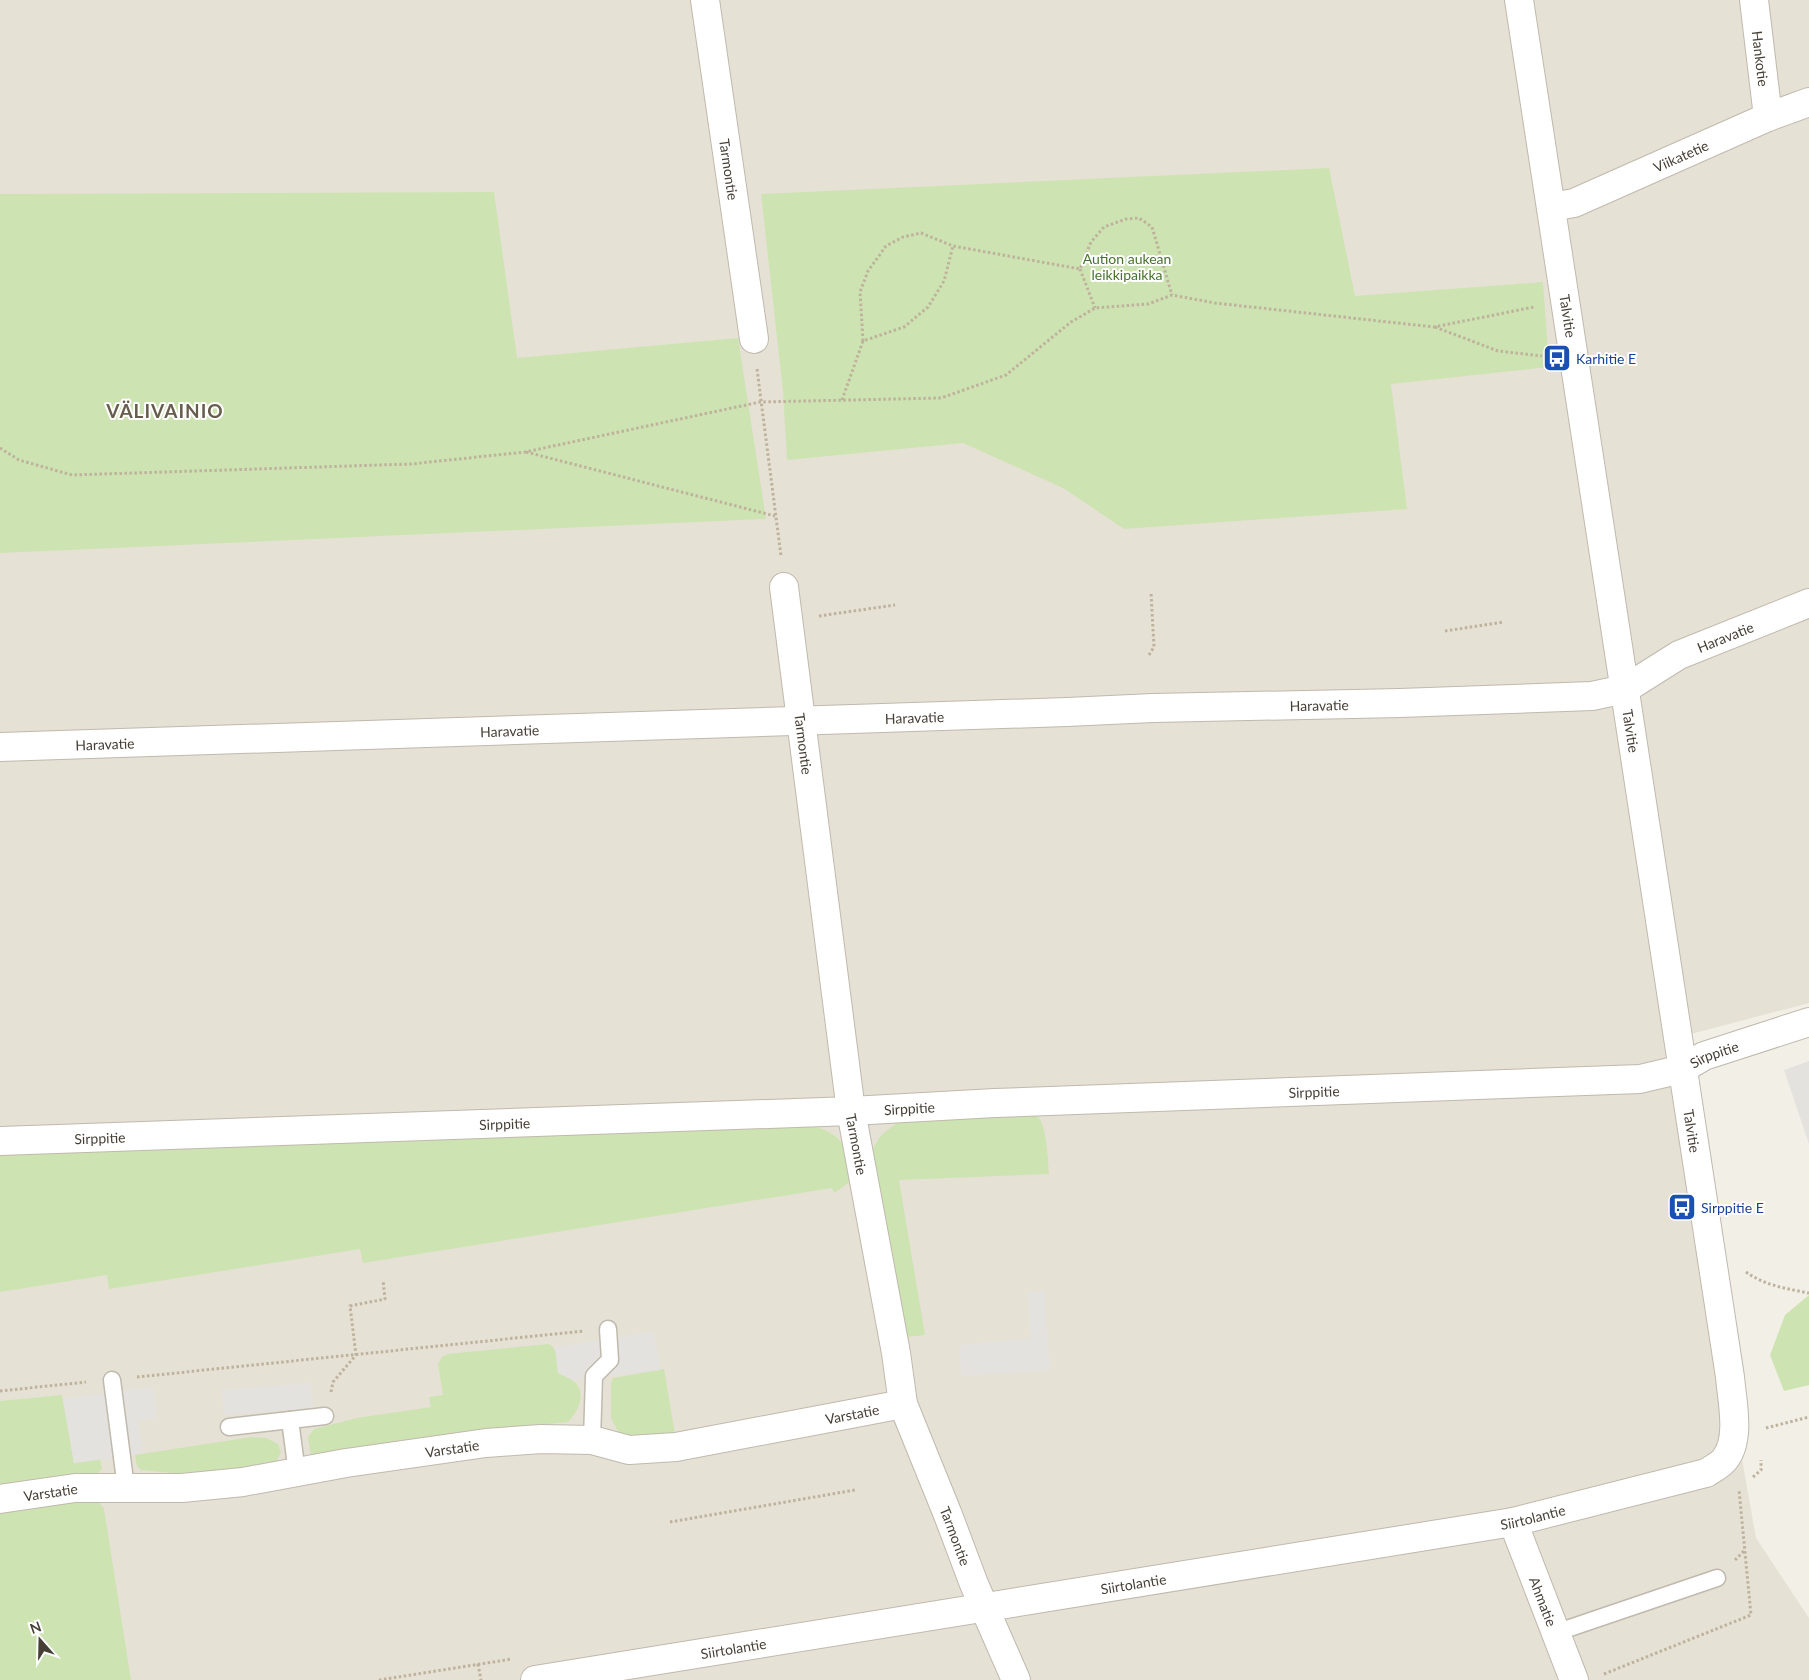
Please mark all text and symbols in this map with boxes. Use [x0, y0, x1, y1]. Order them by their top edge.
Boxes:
street label: Hankotie [1749, 30, 1773, 87]
street label: Viikatetie [1650, 136, 1711, 175]
street label: Tarmontie [717, 137, 742, 201]
park label: Aution aukean leikkipaikka [1083, 250, 1171, 283]
street label: Talvitie [1556, 293, 1580, 339]
bus stop icon: Karhitie E [1542, 343, 1572, 373]
place label: Karhitie E [1576, 350, 1636, 367]
district label: VÄLIVAINIO [105, 399, 224, 422]
street label: Haravatie [1694, 618, 1756, 655]
street label: Haravatie [1290, 696, 1349, 714]
street label: Haravatie [885, 708, 944, 726]
street label: Talvitie [1619, 708, 1643, 754]
street label: Tarmontie [792, 712, 816, 776]
street label: Haravatie [480, 721, 540, 740]
street label: Haravatie [75, 734, 135, 753]
street label: Sirppitie [1686, 1037, 1741, 1071]
street label: Sirppitie [1288, 1082, 1340, 1101]
street label: Sirppitie [883, 1098, 935, 1118]
street label: Talvitie [1680, 1108, 1704, 1154]
street label: Tarmontie [843, 1112, 871, 1176]
street label: Sirppitie [479, 1114, 531, 1133]
street label: Sirppitie [74, 1128, 126, 1147]
bus stop icon: Sirppitie E [1667, 1192, 1697, 1222]
place label: Sirppitie E [1701, 1199, 1764, 1216]
street label: Varstatie [824, 1400, 880, 1427]
street label: Varstatie [424, 1436, 480, 1460]
street label: Varstatie [22, 1479, 79, 1504]
street label: Siirtolantie [1499, 1501, 1567, 1532]
street label: Tarmontie [937, 1504, 975, 1568]
street label: Siirtolantie [1099, 1570, 1167, 1597]
street label: Ahmatie [1526, 1574, 1561, 1628]
north arrow [15, 1615, 65, 1665]
text: N [27, 1617, 43, 1637]
street label: Siirtolantie [699, 1634, 768, 1662]

